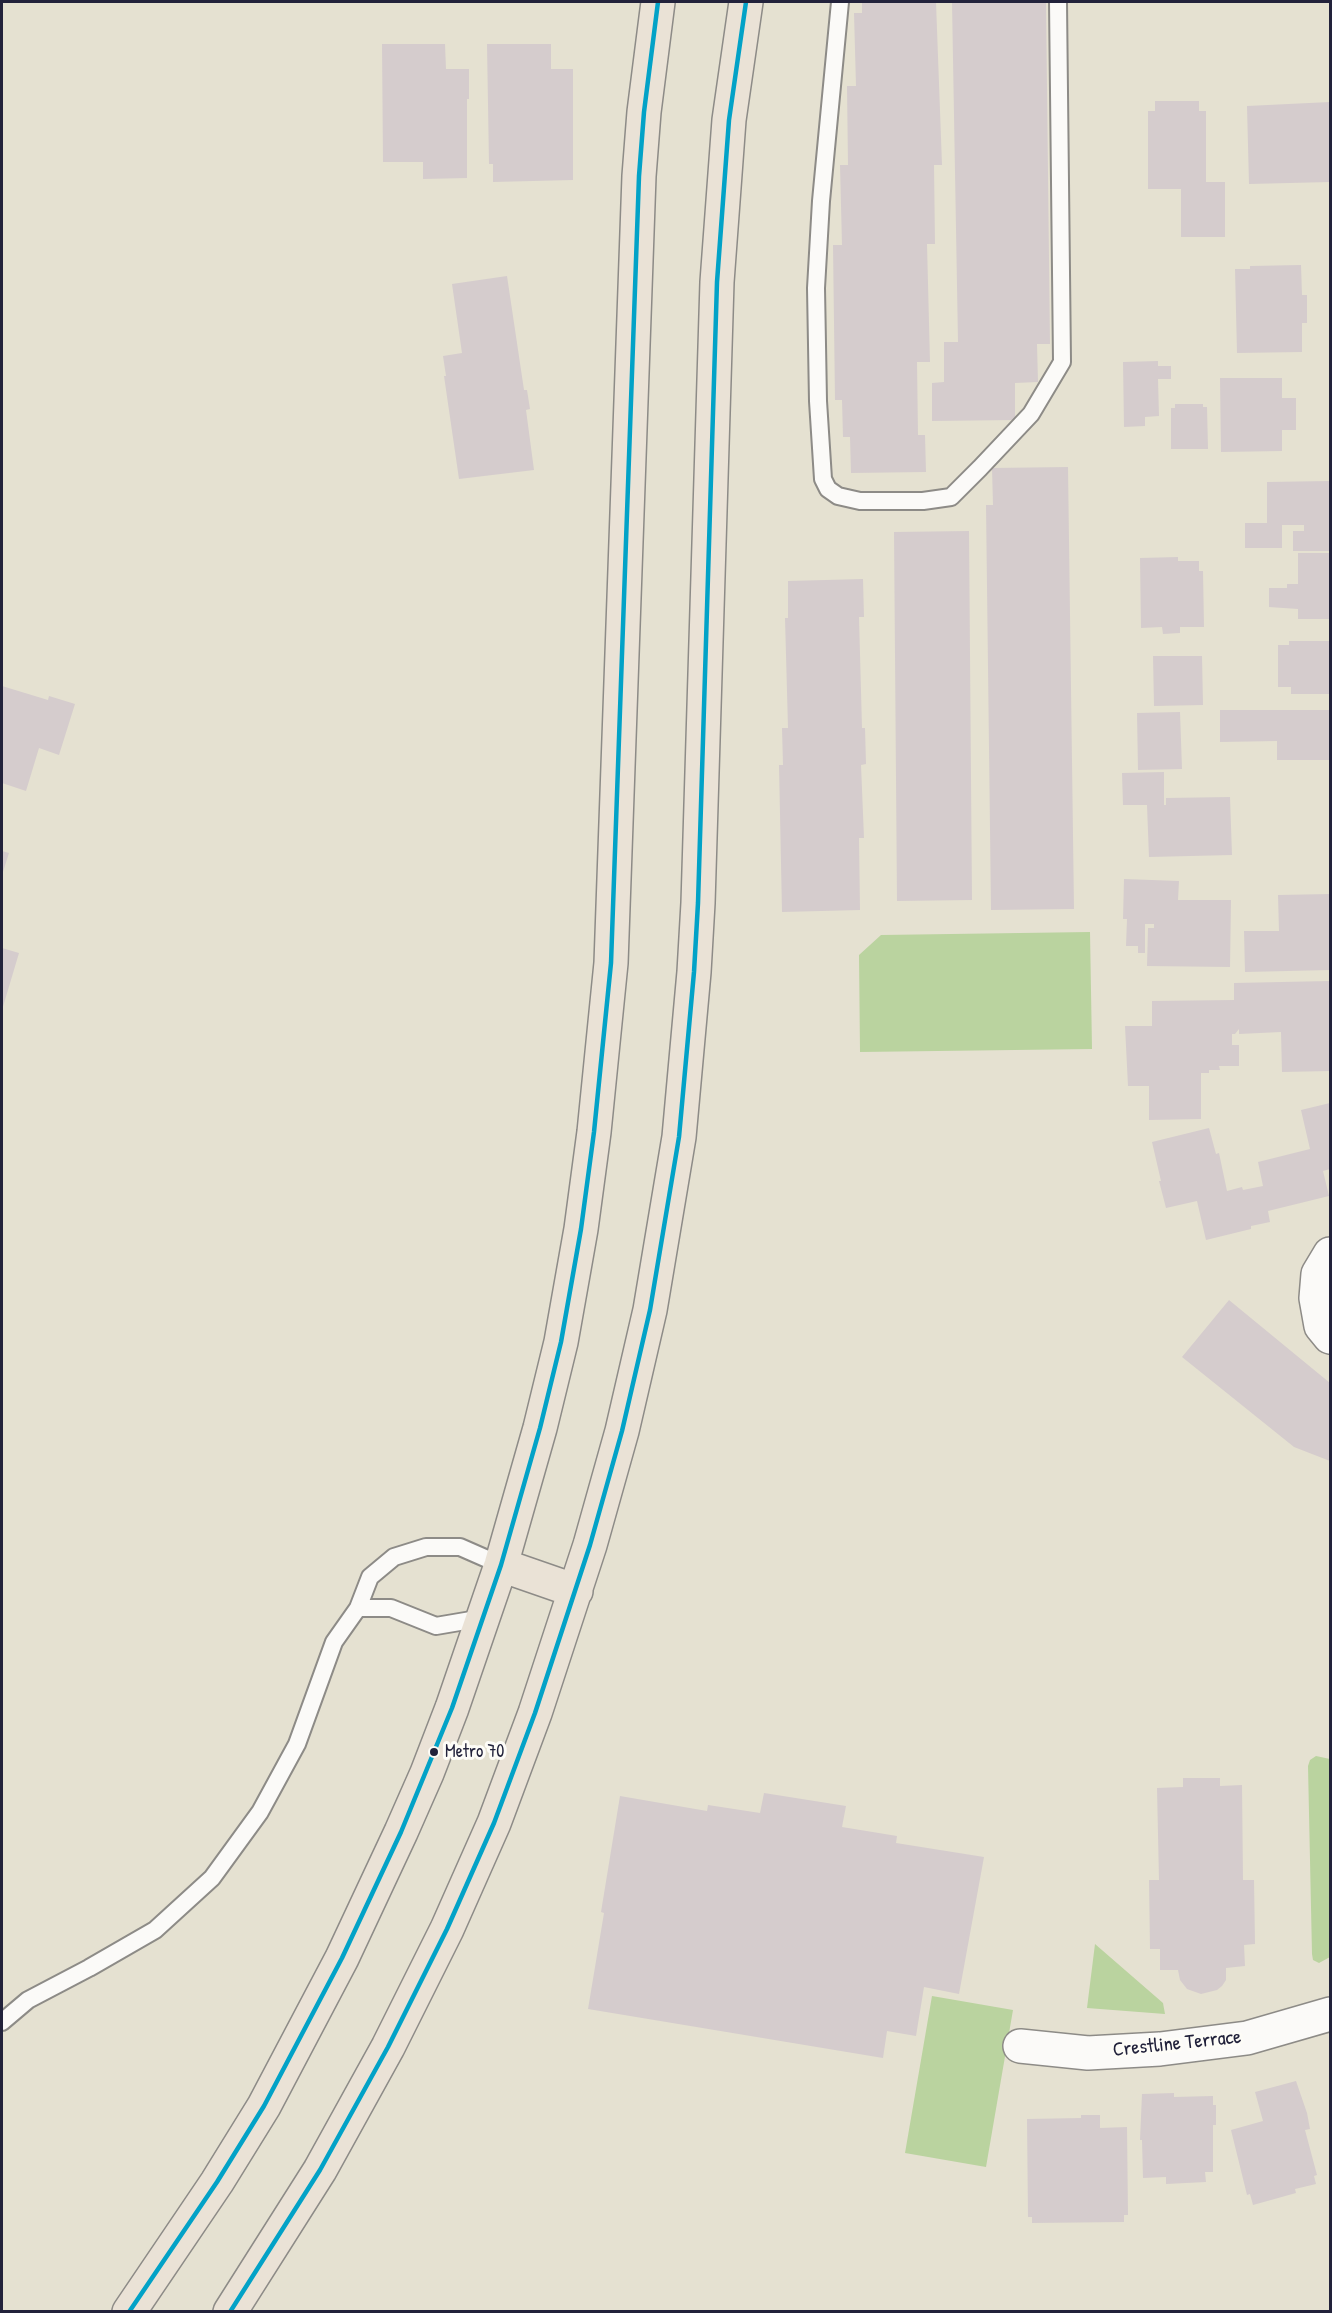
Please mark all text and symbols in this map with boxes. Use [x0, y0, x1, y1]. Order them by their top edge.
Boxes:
place label: Metro 70 [445, 1741, 504, 1763]
marker: Metro 70 [428, 1746, 440, 1758]
street label: Crestline Terrace [1112, 2025, 1242, 2063]

